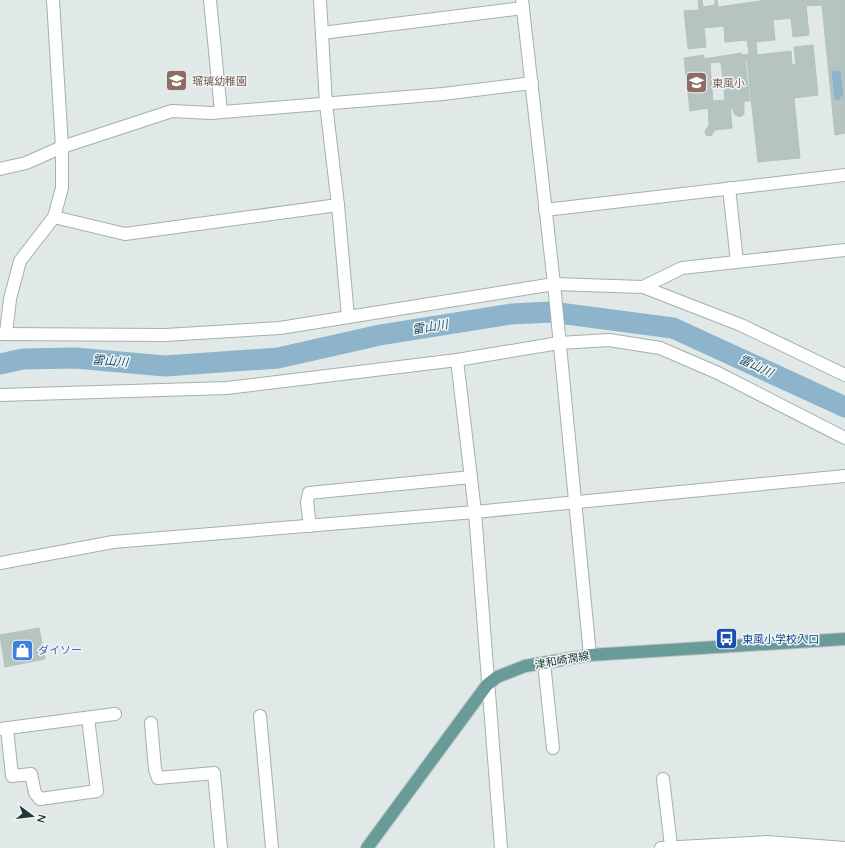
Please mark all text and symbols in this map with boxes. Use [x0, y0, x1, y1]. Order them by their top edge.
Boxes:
school or university icon: 瑠璃幼稚園 [164, 68, 190, 94]
school or university icon: 東風小 [683, 70, 709, 96]
place label: 瑠璃幼稚園 [192, 74, 247, 88]
place label: 東風小 [712, 76, 745, 90]
water label: 雷山川 [411, 316, 451, 337]
water label: 雷山川 [91, 351, 131, 370]
water label: 雷山川 [737, 351, 778, 381]
bus stop icon: 東風小学校入口 [714, 626, 740, 652]
place label: 東風小学校入口 [742, 632, 819, 646]
shop icon: ダイソー [9, 637, 35, 663]
place label: ダイソー [38, 643, 82, 657]
street label: 津和崎潤線 [534, 648, 590, 672]
north arrow [12, 796, 52, 836]
text: N [34, 813, 49, 824]

